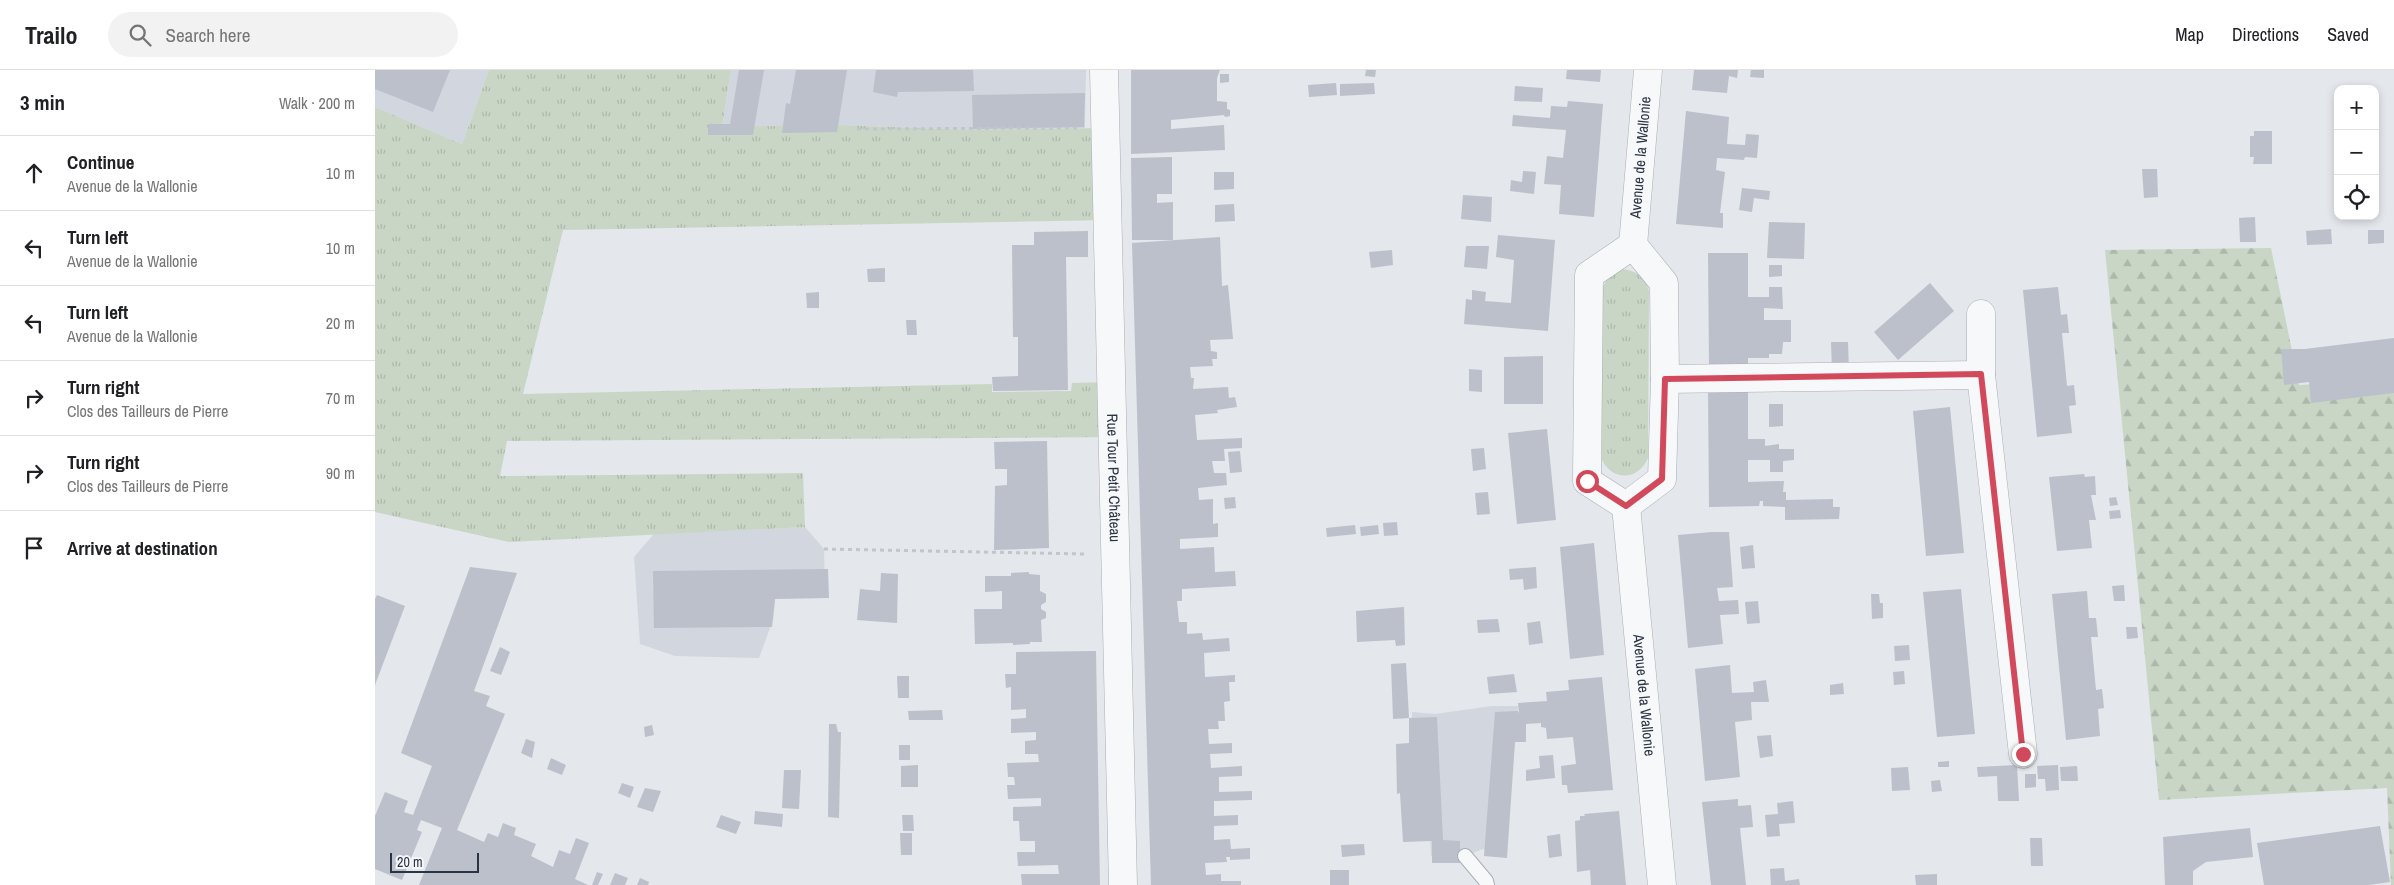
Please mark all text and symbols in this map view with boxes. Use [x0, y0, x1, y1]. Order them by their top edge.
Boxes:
search box [108, 12, 458, 57]
text: Trailo [25, 19, 78, 51]
icon: search [126, 21, 154, 49]
text: Search here [166, 22, 250, 48]
text: Map [2175, 22, 2204, 47]
text: Directions [2232, 22, 2299, 47]
text: Saved [2327, 22, 2369, 47]
map controls [2334, 85, 2379, 220]
button: + [2334, 85, 2379, 130]
text: 3 min [20, 88, 65, 117]
text: Walk · 200 m [279, 92, 355, 114]
street label: Avenue de la Wallonie [1624, 95, 1656, 220]
button: − [2334, 130, 2379, 175]
text: Continue [67, 149, 135, 175]
icon: ahead [20, 159, 48, 187]
text: 10 m [326, 162, 355, 184]
text: Avenue de la Wallonie [67, 175, 198, 197]
button: locate [2334, 175, 2379, 220]
text: Turn left [67, 224, 128, 250]
icon: left [20, 234, 48, 262]
text: 10 m [326, 237, 355, 259]
text: Avenue de la Wallonie [67, 250, 198, 272]
text: Turn left [67, 299, 128, 325]
icon: left [20, 309, 48, 337]
text: 20 m [326, 312, 355, 334]
text: Avenue de la Wallonie [67, 325, 198, 347]
text: Turn right [67, 374, 139, 400]
icon: right [20, 384, 48, 412]
text: 70 m [326, 387, 355, 409]
text: Clos des Tailleurs de Pierre [67, 400, 228, 422]
street label: Rue Tour Petit Château [1102, 413, 1126, 542]
text: Turn right [67, 449, 139, 475]
icon: right [20, 459, 48, 487]
text: 90 m [326, 462, 355, 484]
route start [1576, 470, 1599, 493]
text: Clos des Tailleurs de Pierre [67, 475, 228, 497]
icon: arrive [20, 534, 48, 562]
text: Arrive at destination [67, 535, 218, 561]
street label: Avenue de la Wallonie [1628, 632, 1661, 757]
route end [2012, 743, 2035, 766]
scale bar [390, 850, 479, 873]
text: 20 m [397, 853, 423, 871]

